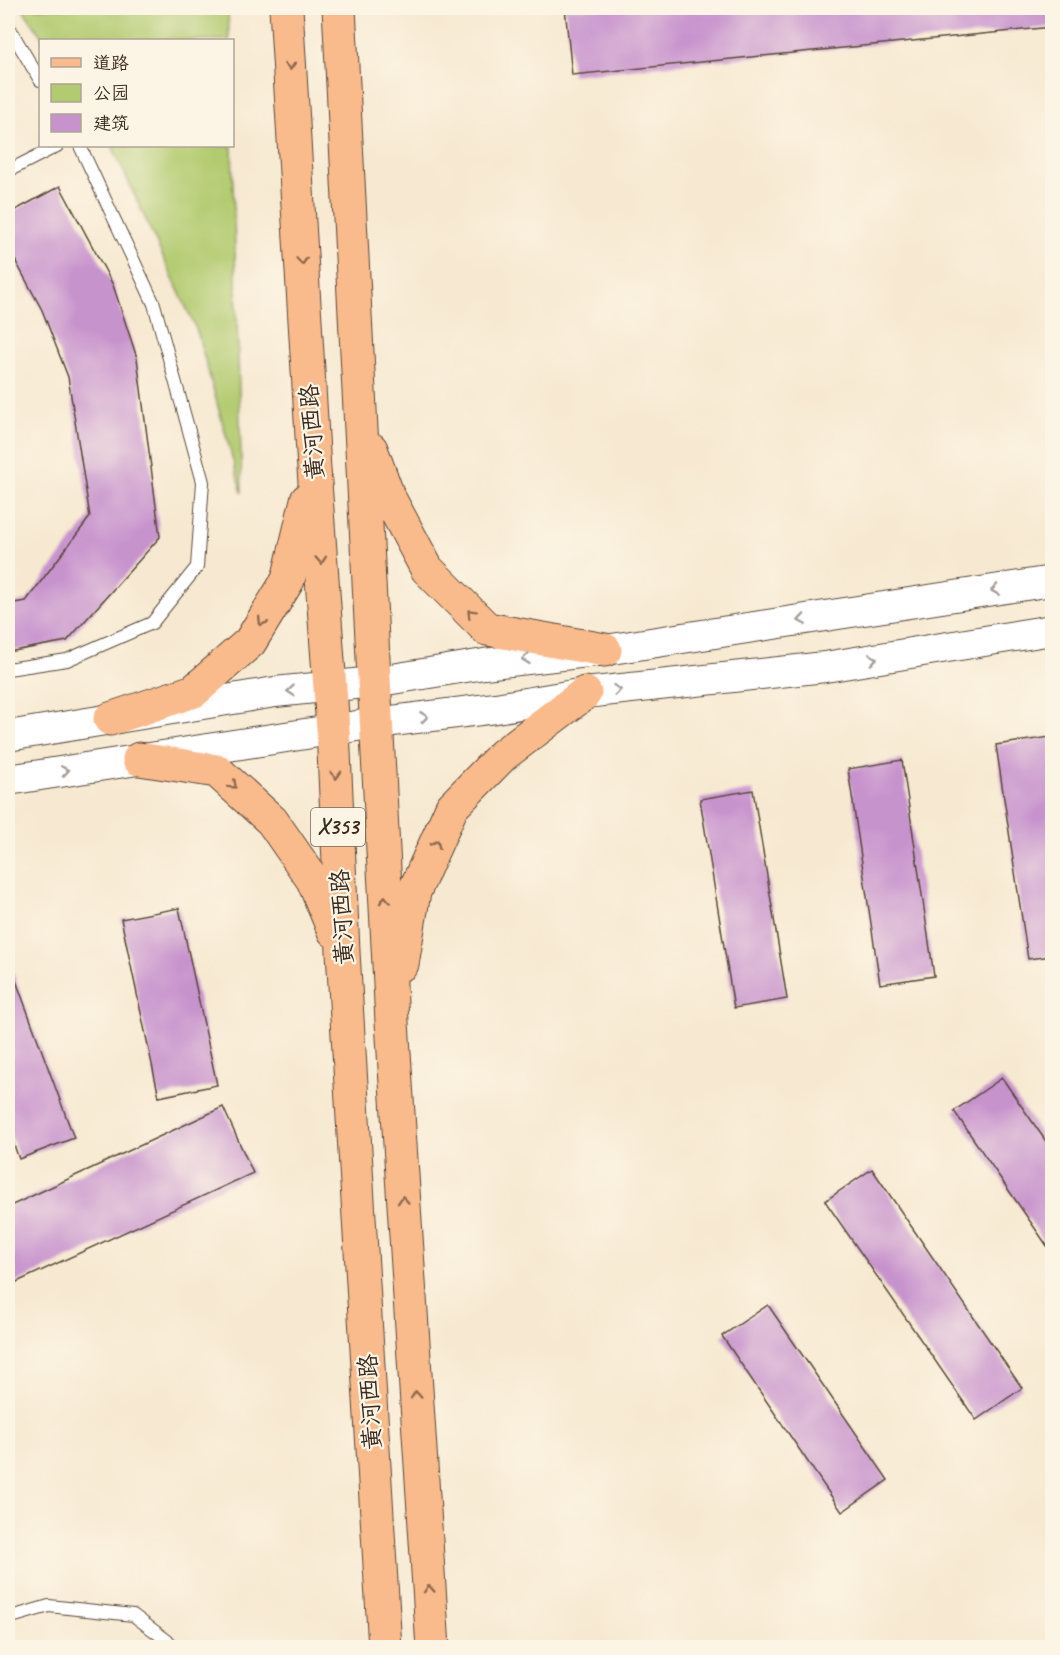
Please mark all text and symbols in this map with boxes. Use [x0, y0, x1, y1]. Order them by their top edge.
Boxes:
legend [39, 39, 234, 147]
text: 道路 [93, 52, 129, 74]
one-way arrow [283, 61, 296, 70]
text: 公园 [93, 82, 129, 104]
text: 建筑 [93, 112, 129, 134]
one-way arrow [295, 256, 308, 265]
street label: 黄河西路 [294, 383, 330, 481]
one-way arrow [314, 555, 327, 564]
one-way arrow [990, 584, 999, 596]
one-way arrow [467, 610, 478, 620]
one-way arrow [797, 614, 807, 626]
one-way arrow [258, 616, 270, 626]
one-way arrow [521, 652, 530, 665]
one-way arrow [868, 653, 878, 666]
one-way arrow [286, 684, 296, 697]
one-way arrow [613, 684, 622, 696]
one-way arrow [420, 711, 429, 723]
one-way arrow [60, 765, 70, 778]
one-way arrow [329, 771, 342, 780]
one-way arrow [226, 778, 237, 789]
road number: X353 [311, 808, 365, 846]
one-way arrow [428, 839, 440, 850]
street label: 黄河西路 [325, 868, 359, 966]
one-way arrow [379, 896, 392, 905]
one-way arrow [397, 1195, 410, 1204]
street label: 黄河西路 [353, 1353, 387, 1451]
one-way arrow [410, 1390, 423, 1399]
one-way arrow [422, 1585, 435, 1594]

